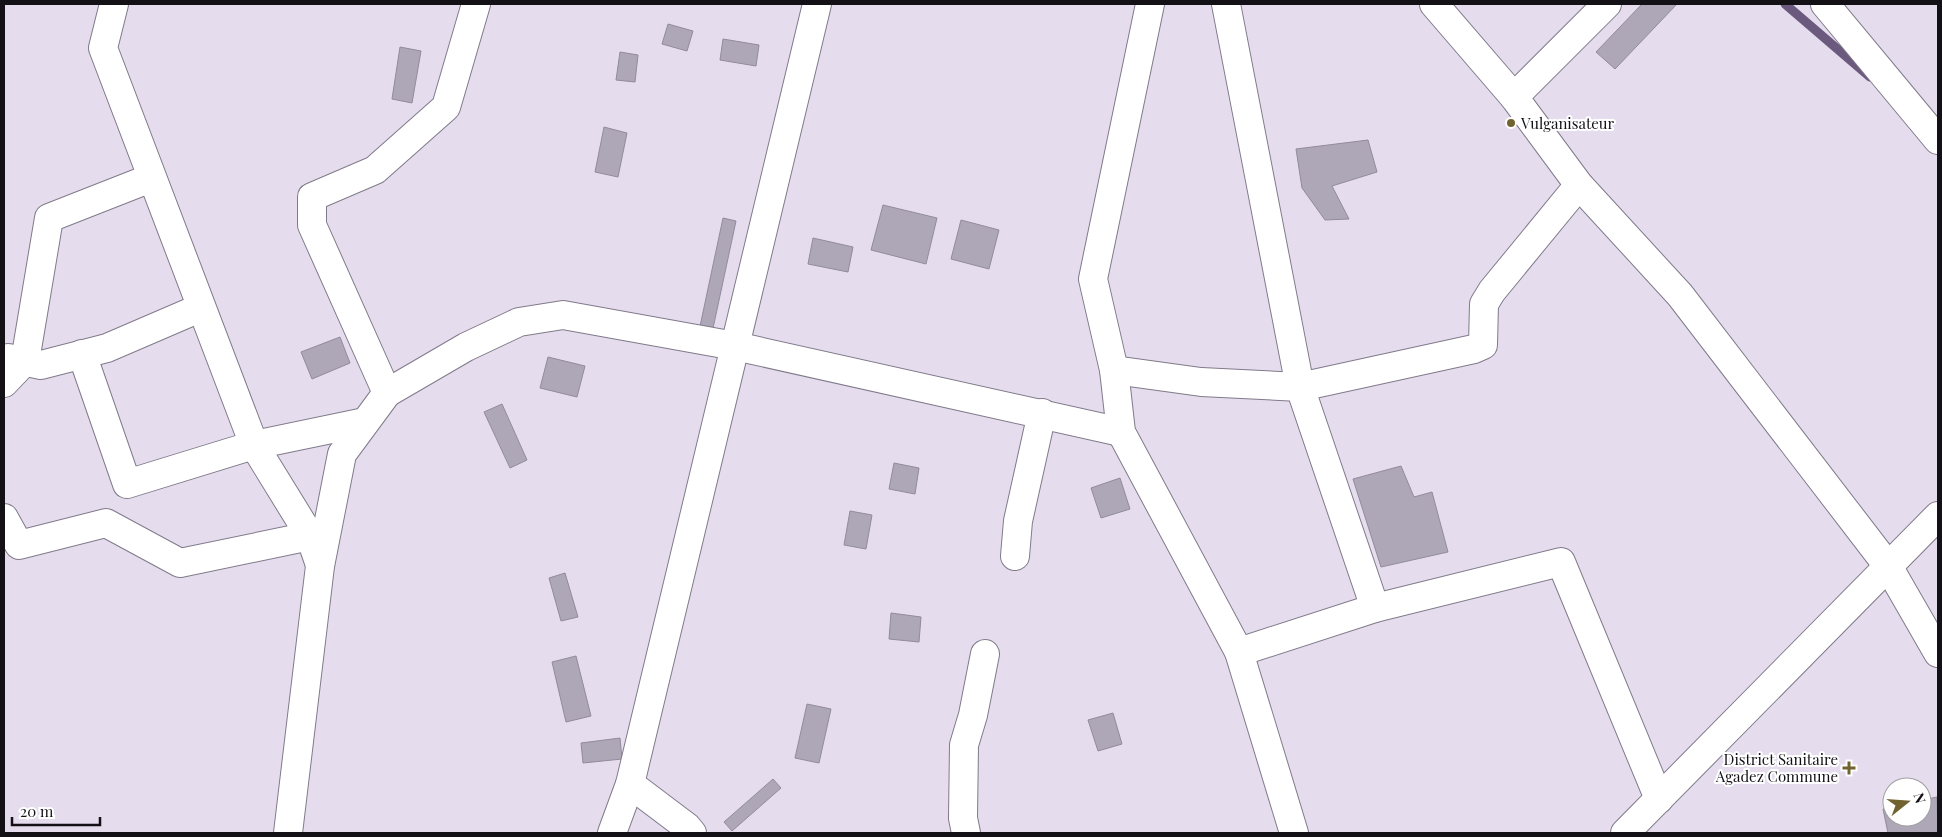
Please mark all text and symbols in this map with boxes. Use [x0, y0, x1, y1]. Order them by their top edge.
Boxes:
place label: Vulganisateur [1520, 113, 1615, 133]
marker: Vulganisateur [1505, 117, 1517, 129]
place label: District Sanitaire Agadez Commune [1715, 749, 1838, 786]
marker: District Sanitaire Agadez Commune [1842, 761, 1856, 775]
north arrow [1882, 777, 1932, 827]
text: N [1909, 790, 1930, 806]
scale bar [12, 794, 100, 826]
text: 20 m [20, 801, 54, 821]

